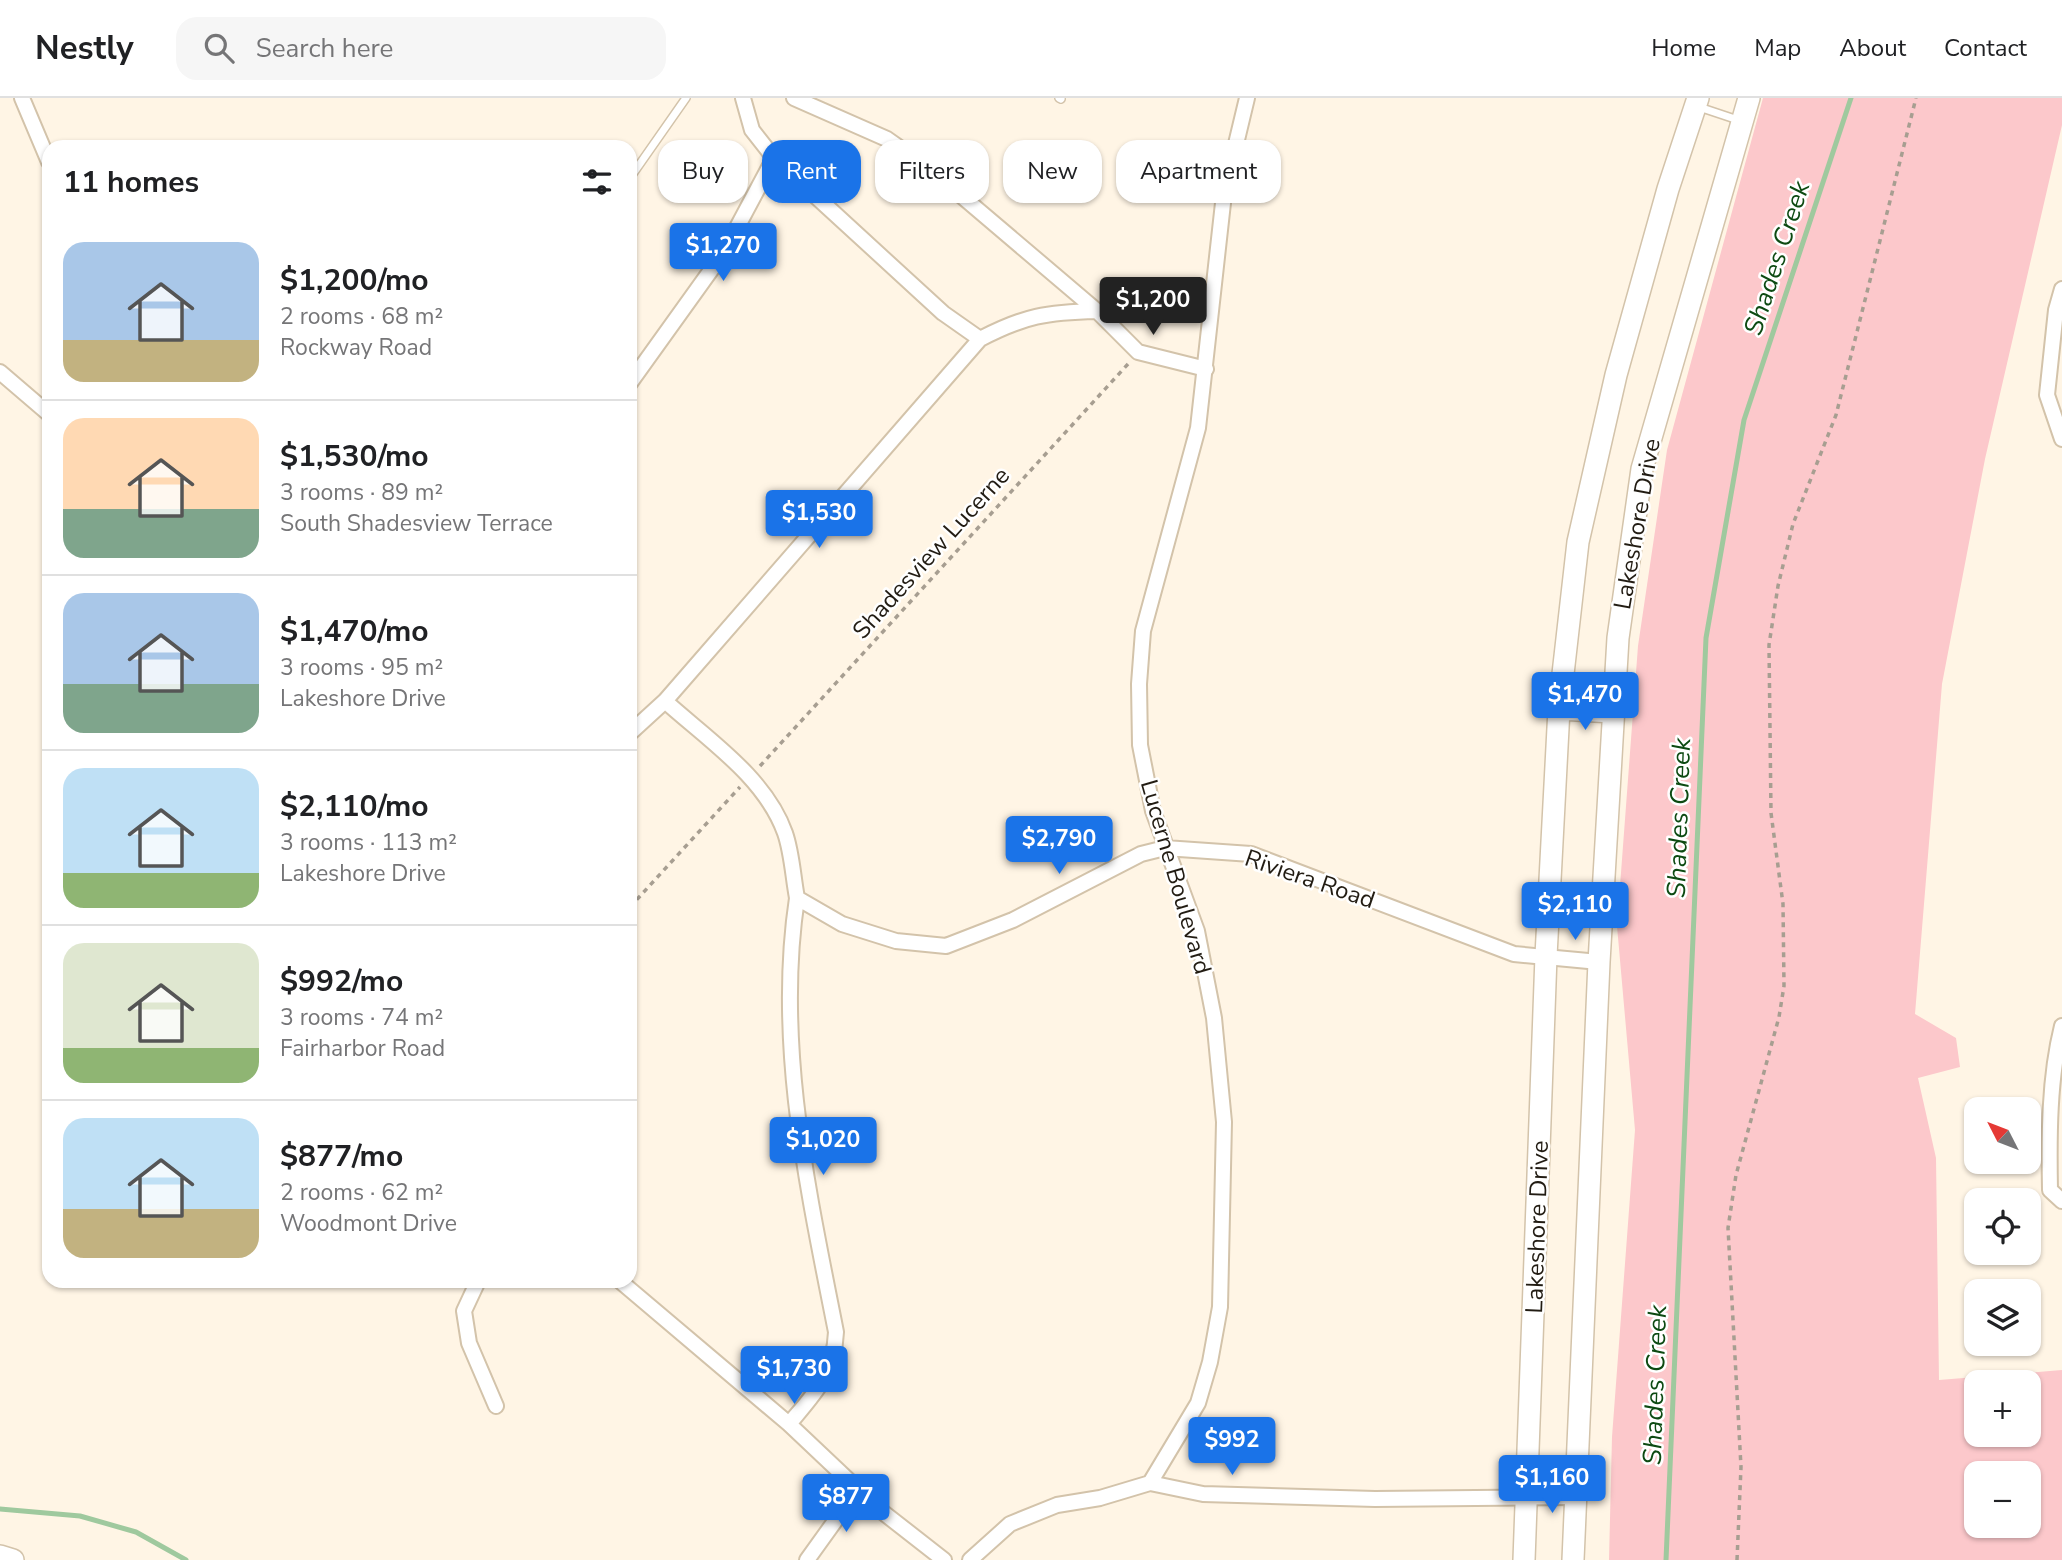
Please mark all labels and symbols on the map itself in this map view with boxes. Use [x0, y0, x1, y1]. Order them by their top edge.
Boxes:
water label: Shades Creek [1736, 176, 1819, 340]
pin: $1,270 [666, 223, 780, 283]
pin: $1,200 [1096, 278, 1210, 337]
street label: Lakeshore Drive [1606, 436, 1668, 612]
street label: Shadesview Lucerne [845, 460, 1017, 646]
pin: $1,530 [762, 490, 876, 550]
pin: $1,470 [1528, 672, 1642, 732]
water label: Shades Creek [1659, 736, 1699, 899]
street label: Lucerne Boulevard [1133, 776, 1219, 978]
pin: $2,790 [1002, 816, 1116, 876]
street label: Riviera Road [1241, 842, 1379, 916]
pin: $2,110 [1518, 882, 1632, 942]
north arrow [1964, 1097, 2040, 1174]
pin: $1,020 [766, 1118, 880, 1177]
street label: Lakeshore Drive [1518, 1140, 1556, 1314]
water label: Shades Creek [1635, 1303, 1675, 1466]
pin: $1,730 [737, 1346, 851, 1406]
pin: $992 [1191, 1418, 1273, 1477]
pin: $1,160 [1495, 1456, 1609, 1515]
pin: $877 [805, 1474, 887, 1534]

